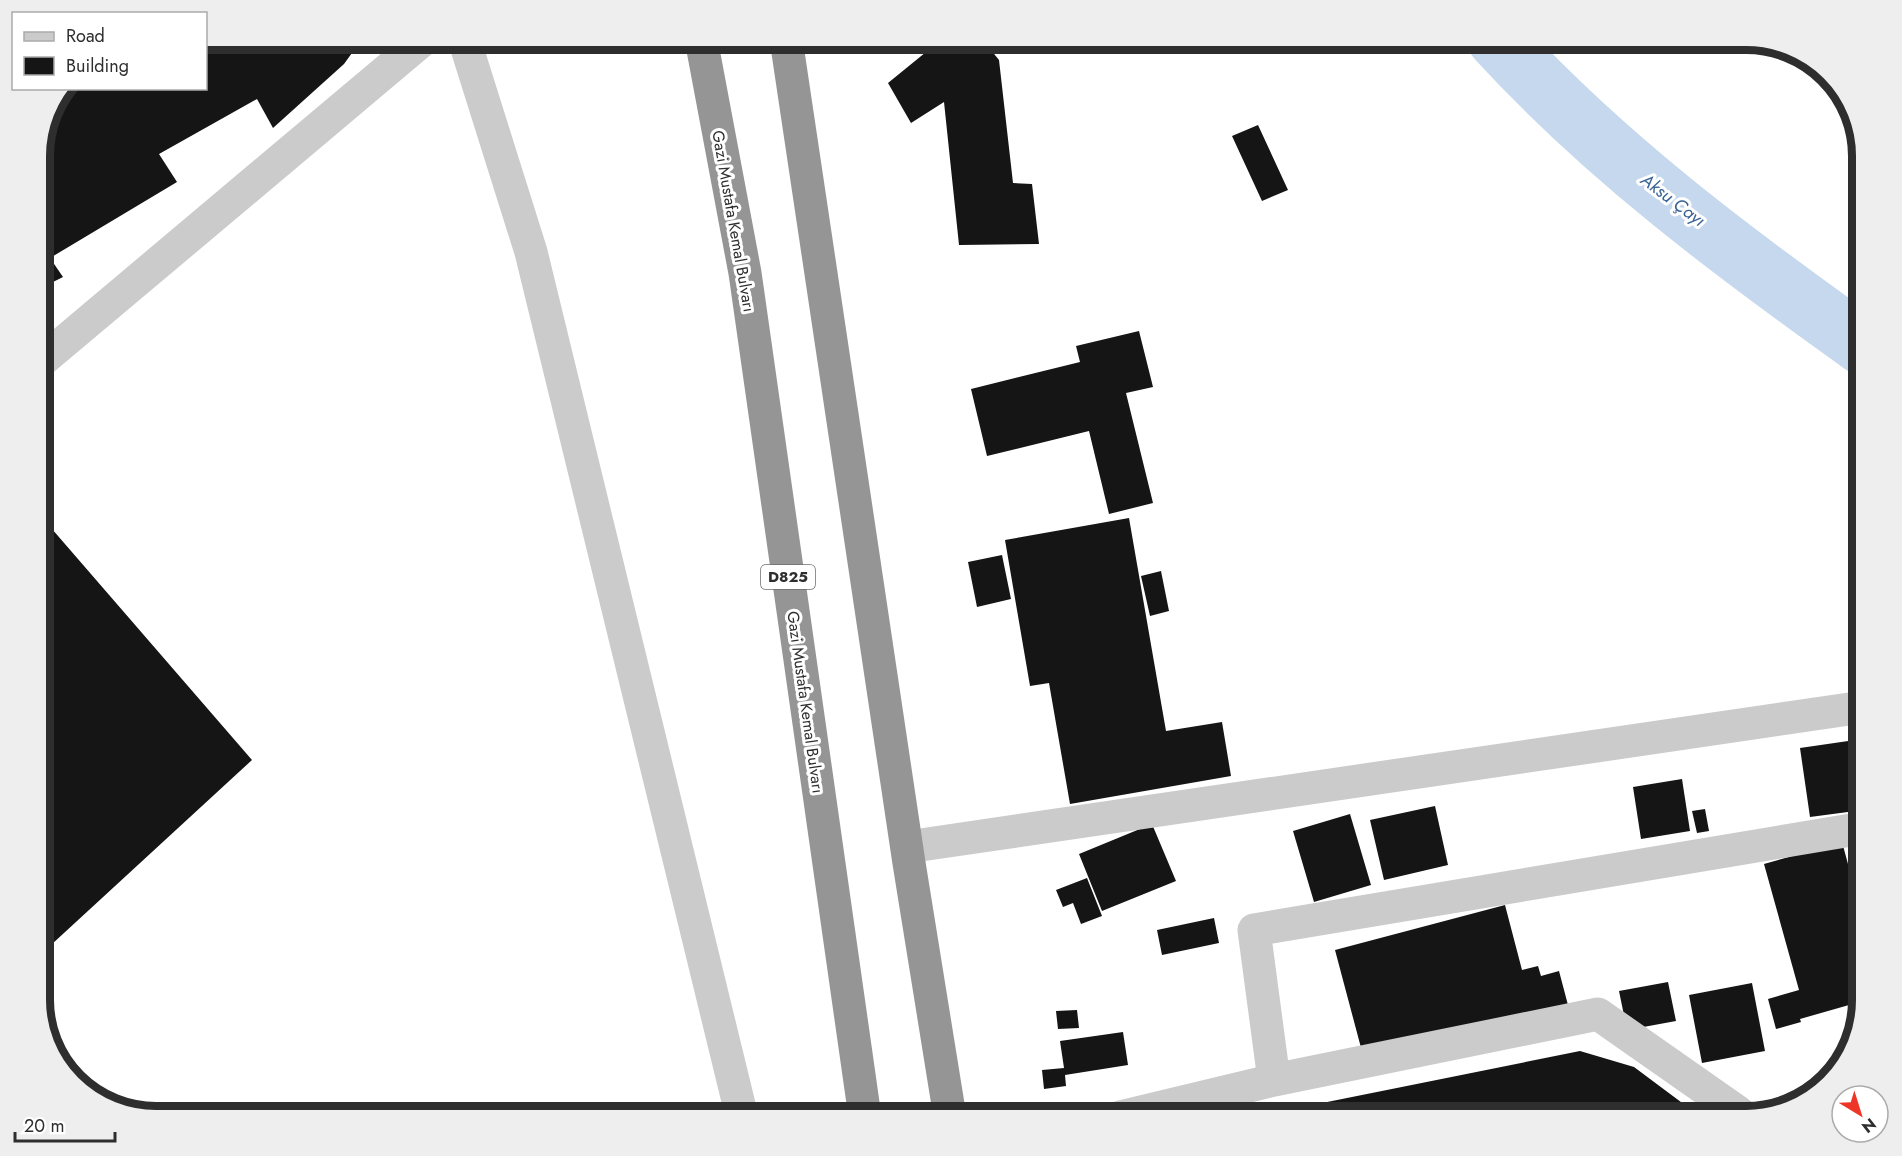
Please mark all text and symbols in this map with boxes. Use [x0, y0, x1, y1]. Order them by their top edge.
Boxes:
legend [12, 12, 207, 90]
text: Road [66, 23, 105, 49]
text: Building [66, 53, 129, 79]
street label: Gazi Mustafa Kemal Bulvarı [706, 129, 761, 314]
water label: Aksu Çayı [1634, 166, 1711, 233]
road number: D825 [761, 565, 815, 589]
street label: Gazi Mustafa Kemal Bulvarı [781, 610, 830, 795]
north arrow [1830, 1084, 1890, 1144]
scale bar [15, 1105, 116, 1143]
text: N [1857, 1112, 1881, 1138]
text: 20 m [24, 1113, 64, 1139]

